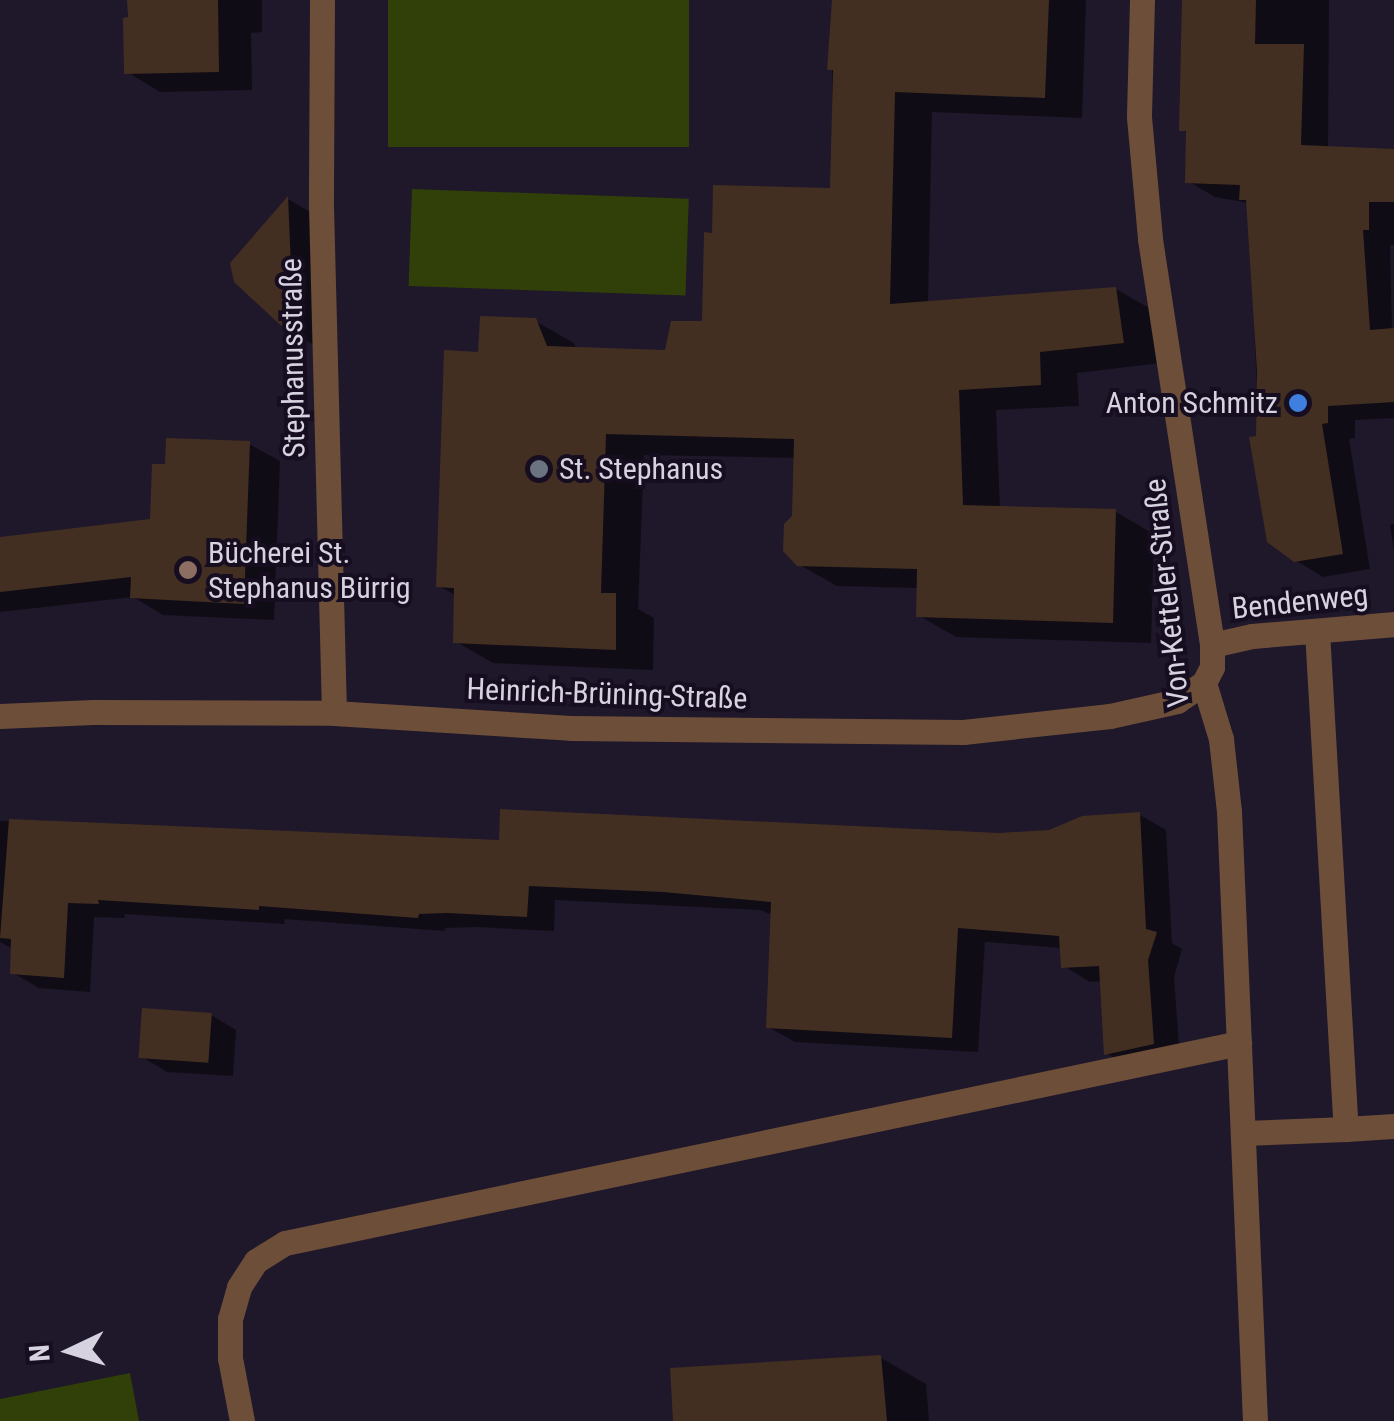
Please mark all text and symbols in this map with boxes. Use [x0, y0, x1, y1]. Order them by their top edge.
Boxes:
street label: Stephanusstraße [273, 258, 313, 458]
place label: Anton Schmitz [1106, 385, 1278, 421]
marker: Anton Schmitz [1287, 392, 1309, 414]
place label: St. Stephanus [559, 451, 723, 487]
marker: St. Stephanus [528, 458, 550, 480]
street label: Von-Ketteler-Straße [1137, 477, 1197, 709]
place label: Bücherei St. Stephanus Bürrig [208, 535, 411, 606]
marker: Bücherei St. Stephanus Bürrig [177, 559, 199, 581]
street label: Bendenweg [1230, 577, 1370, 627]
street label: Heinrich-Brüning-Straße [466, 671, 748, 717]
north arrow [20, 1301, 120, 1401]
text: N [23, 1343, 57, 1363]

